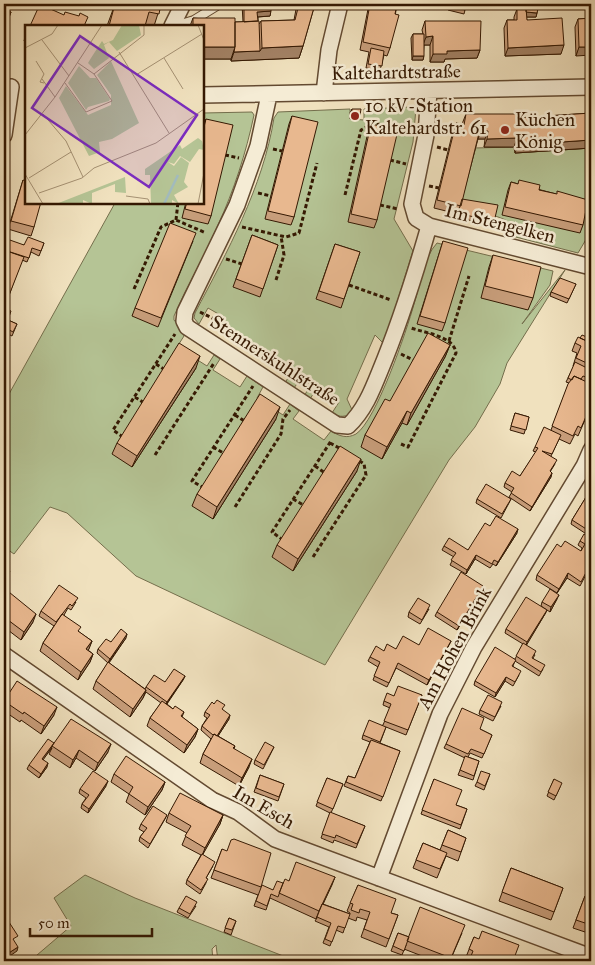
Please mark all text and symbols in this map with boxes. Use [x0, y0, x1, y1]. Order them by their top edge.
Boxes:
inset map [25, 25, 204, 204]
street label: Kaltehardtstraße [331, 59, 461, 85]
place label: 10 kV-Station Kaltehardstr. 61 [365, 94, 487, 139]
place label: Küchen König [515, 108, 575, 154]
marker: 10 kV-Station Kaltehardstr. 61 [349, 110, 361, 122]
marker: Küchen König [499, 124, 511, 136]
street label: Im Stengelken [442, 198, 558, 249]
street label: Stennerskuhlstraße [206, 310, 344, 410]
street label: Am Hohen Brink [412, 583, 496, 714]
street label: Im Esch [229, 780, 299, 834]
scale bar [30, 905, 152, 937]
text: 50 m [38, 914, 70, 932]

